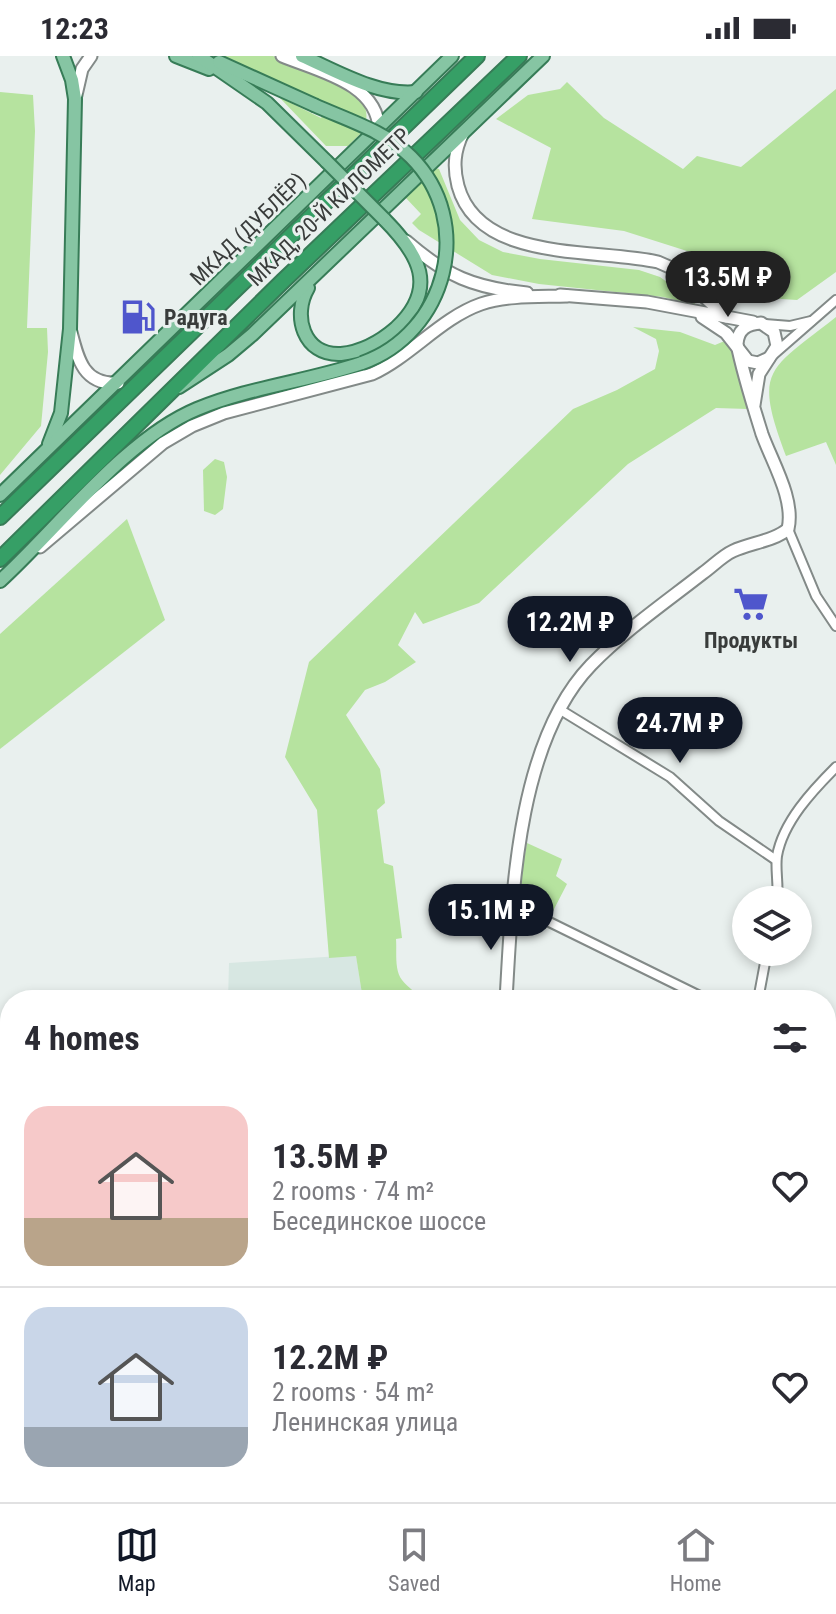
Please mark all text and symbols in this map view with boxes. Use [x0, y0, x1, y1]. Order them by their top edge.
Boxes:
text: 12:23 [40, 11, 109, 46]
street label: МКАД, 20-Й КИЛОМЕТР [243, 123, 415, 291]
street label: МКАД (ДУБЛЁР) [185, 168, 312, 291]
pin: 13.5M ₽ [654, 251, 802, 319]
text: 13.5M ₽ [684, 262, 772, 292]
fuel station icon: Радуга [119, 298, 157, 336]
place label: Радуга [164, 305, 228, 330]
supermarket icon: Продукты [732, 585, 770, 623]
pin: 12.2M ₽ [496, 596, 644, 664]
text: 12.2M ₽ [526, 607, 614, 637]
place label: Продукты [704, 628, 798, 653]
pin: 24.7M ₽ [606, 697, 754, 765]
text: 24.7M ₽ [636, 708, 724, 738]
pin: 15.1M ₽ [417, 884, 565, 952]
map controls [732, 886, 812, 966]
button: layers [732, 886, 812, 966]
text: 15.1M ₽ [447, 895, 535, 925]
icon: filters [768, 1016, 812, 1060]
text: 4 homes [24, 1018, 140, 1058]
text: 13.5M ₽ [272, 1136, 388, 1176]
icon: home [88, 1138, 184, 1234]
icon: heart [768, 1164, 812, 1208]
text: 2 rooms · 74 m² [272, 1176, 434, 1206]
text: Бесединское шоссе [272, 1206, 486, 1236]
text: 12.2M ₽ [272, 1337, 388, 1377]
icon: home [88, 1339, 184, 1435]
icon: heart [768, 1365, 812, 1409]
text: 2 rooms · 54 m² [272, 1377, 434, 1407]
text: Ленинская улица [272, 1407, 458, 1437]
tab: Map [115, 1523, 159, 1596]
tab: Saved [388, 1523, 440, 1596]
tab: Home [670, 1523, 721, 1596]

